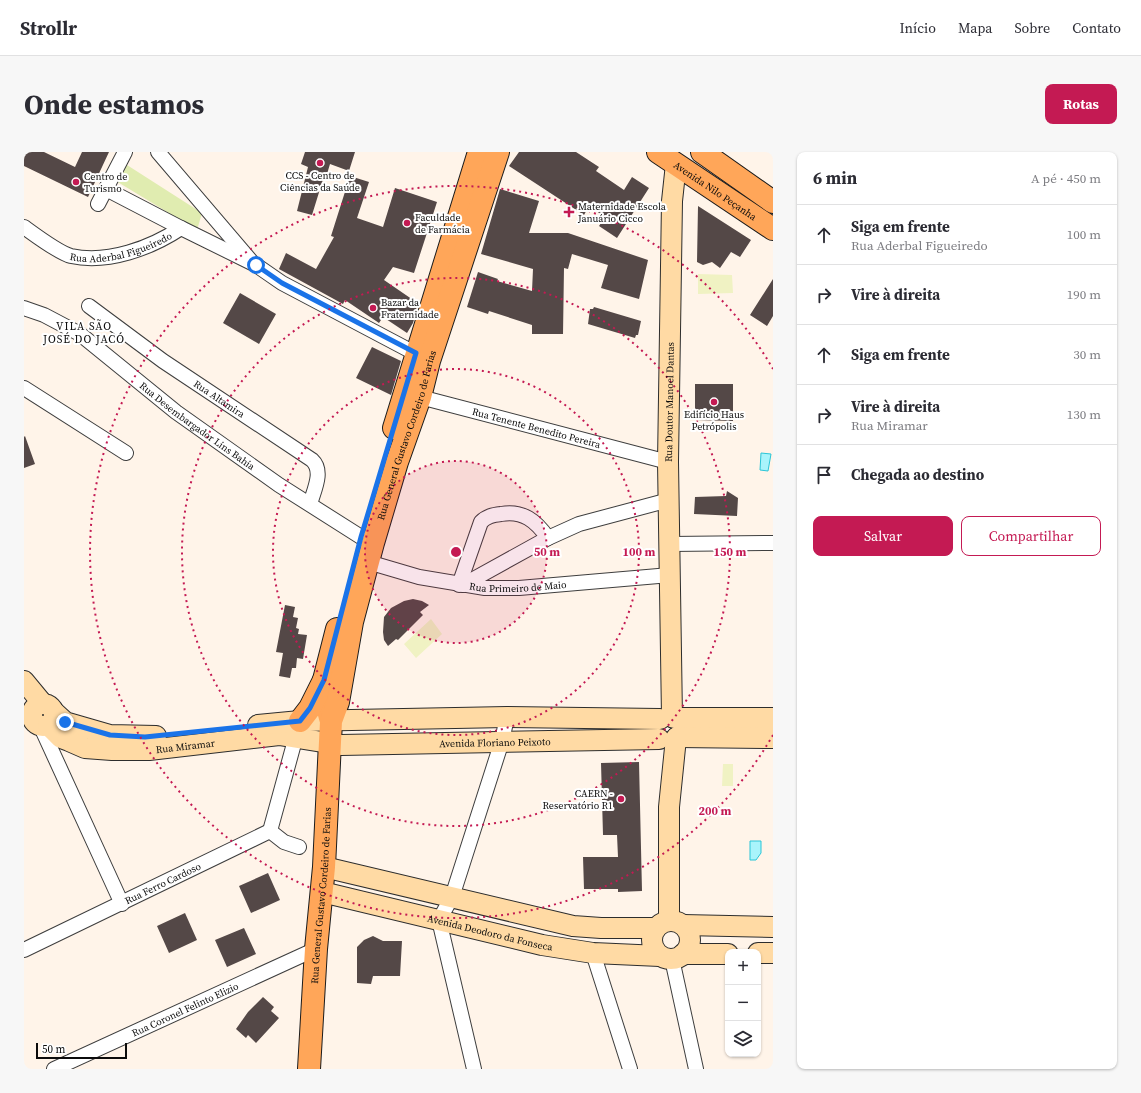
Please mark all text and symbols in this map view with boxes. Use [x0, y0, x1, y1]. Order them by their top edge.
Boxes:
text: Strollr [20, 15, 77, 41]
text: Início [899, 18, 936, 38]
text: Mapa [958, 18, 992, 38]
text: Sobre [1014, 18, 1050, 38]
text: Contato [1072, 18, 1121, 38]
button: Rotas [1045, 84, 1117, 124]
text: Onde estamos [24, 85, 204, 123]
marker: CCS - Centro de Ciências da Saúde [315, 158, 325, 168]
street label: Avenida Nilo Peçanha [671, 158, 760, 224]
text: 6 min [813, 166, 857, 190]
place label: CCS - Centro de Ciências da Saúde [280, 169, 360, 194]
place label: Centro de Turismo [84, 170, 127, 195]
text: A pé · 450 m [1031, 170, 1101, 187]
marker: Centro de Turismo [71, 177, 81, 187]
place label: Maternidade Escola Januário Cicco [577, 200, 667, 225]
marker: Maternidade Escola Januário Cicco [563, 206, 575, 218]
place label: Faculdade de Farmácia [415, 211, 471, 236]
text: Siga em frente [851, 216, 950, 237]
marker: Faculdade de Farmácia [402, 218, 412, 228]
icon: ahead [813, 224, 835, 246]
text: 100 m [1067, 226, 1101, 243]
street label: Rua Aderbal Figueiredo [69, 229, 175, 265]
text: Rua Aderbal Figueiredo [851, 237, 988, 254]
route start [247, 256, 265, 274]
icon: right [813, 284, 835, 306]
text: Vire à direita [851, 284, 940, 305]
text: 190 m [1067, 286, 1101, 303]
place label: Bazar da Fraternidade [381, 296, 439, 321]
marker: Bazar da Fraternidade [368, 303, 378, 313]
district label: VILA SÃO JOSÉ DO JACÓ [42, 319, 125, 347]
street label: Rua Doutor Manoel Dantas [662, 342, 677, 462]
icon: ahead [813, 344, 835, 366]
text: Siga em frente [851, 344, 950, 365]
text: 30 m [1073, 346, 1101, 363]
street label: Rua General Gustavo Cordeiro de Farias [374, 349, 439, 522]
street label: Rua Altamira [191, 377, 248, 421]
street label: Rua Desembargador Lins Bahia [137, 379, 258, 474]
text: Vire à direita [851, 396, 940, 417]
marker: Edifício Haus Petrópolis [709, 397, 719, 407]
icon: right [813, 404, 835, 426]
street label: Rua Tenente Benedito Pereira [471, 405, 603, 451]
text: 130 m [1067, 406, 1101, 423]
place label: Edifício Haus Petrópolis [684, 408, 744, 433]
text: Rua Miramar [851, 417, 928, 434]
icon: arrive [813, 464, 835, 486]
text: Chegada ao destino [851, 464, 984, 485]
button: Salvar [813, 516, 953, 556]
button: Compartilhar [961, 516, 1101, 556]
text: 50 m [534, 544, 560, 560]
text: 100 m [623, 544, 656, 560]
text: 150 m [714, 544, 747, 560]
centre of rings [449, 545, 463, 559]
street label: Rua Primeiro de Maio [468, 578, 568, 595]
route end [56, 713, 74, 731]
street label: Avenida Floriano Peixoto [439, 735, 551, 750]
street label: Rua Miramar [155, 736, 216, 756]
place label: CAERN - Reservatório R1 [542, 787, 613, 812]
marker: CAERN - Reservatório R1 [616, 794, 626, 804]
text: 200 m [699, 803, 732, 819]
street label: Rua General Gustavo Cordeiro de Farias [308, 807, 334, 984]
street label: Rua Ferro Cardoso [123, 859, 203, 907]
street label: Avenida Deodoro da Fonseca [426, 912, 555, 954]
map controls [725, 949, 761, 1057]
button: + [725, 949, 761, 985]
street label: Rua Coronel Felinto Elizio [130, 979, 241, 1040]
button: − [725, 985, 761, 1021]
button: layers [725, 1021, 761, 1057]
scale bar [36, 1041, 127, 1060]
text: 50 m [42, 1042, 65, 1057]

